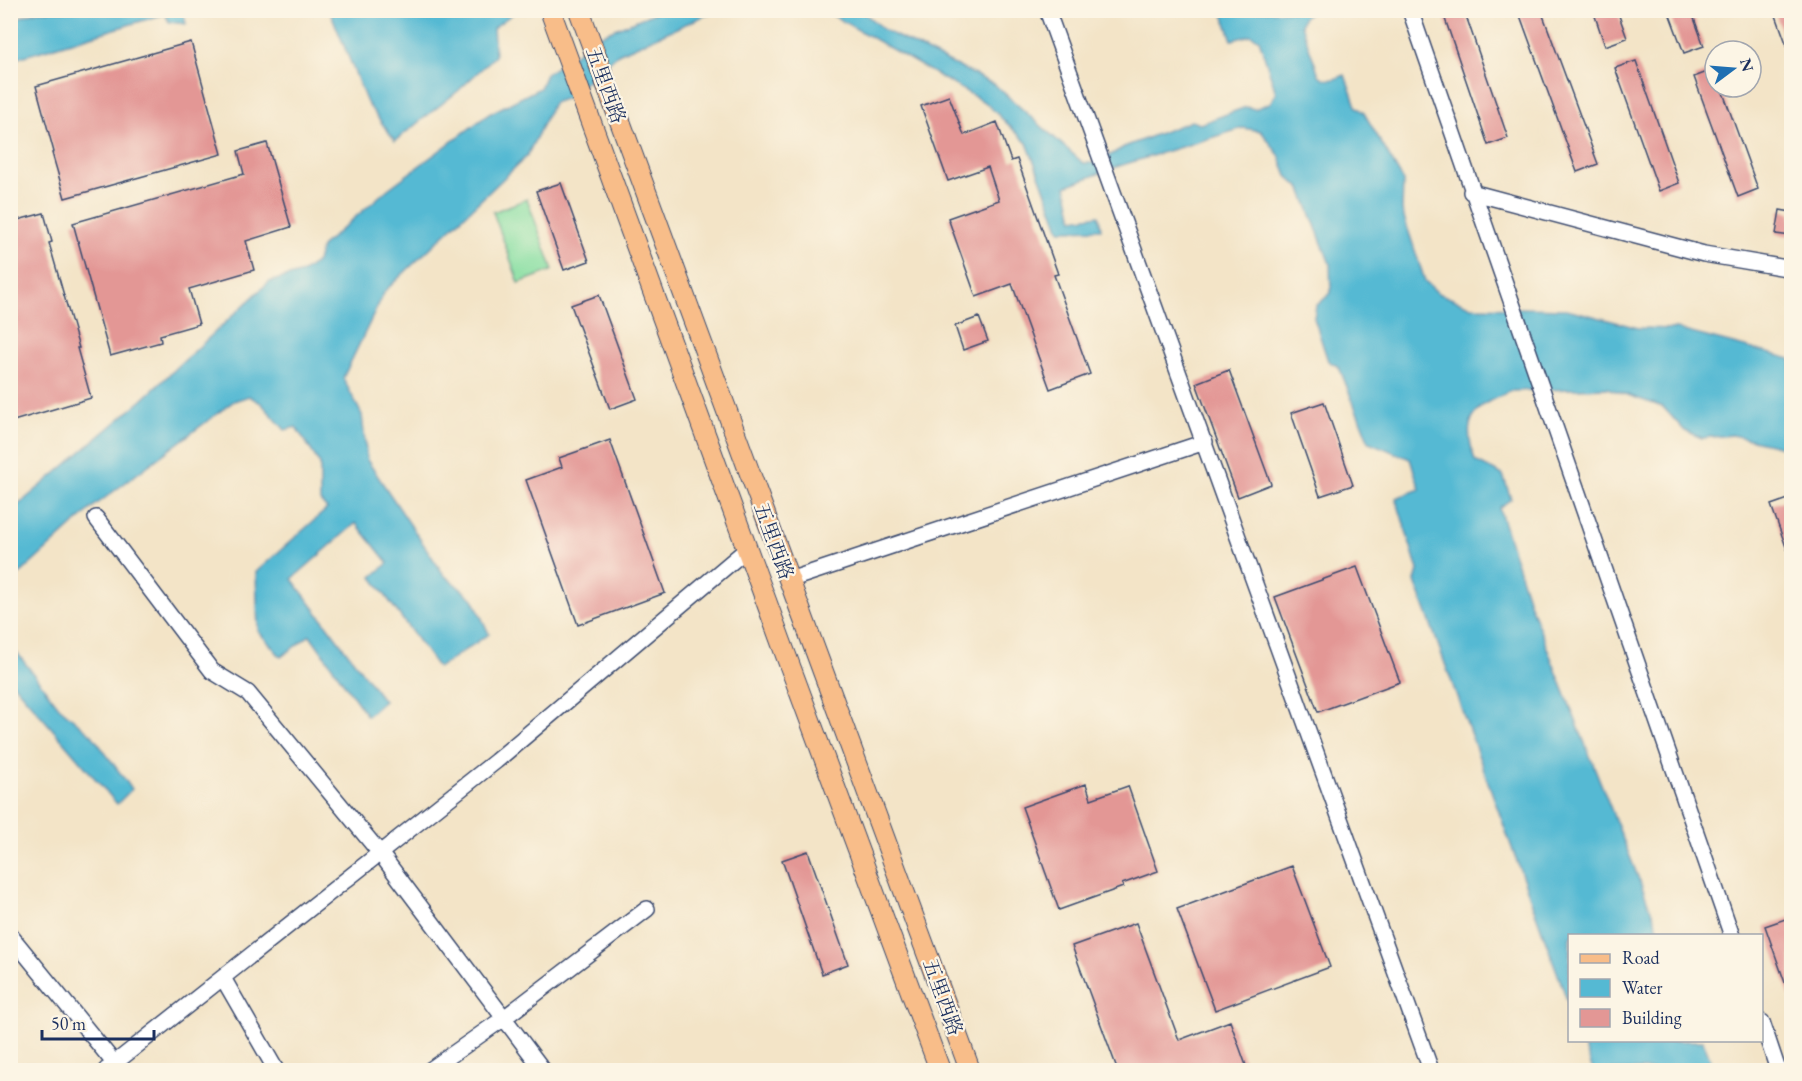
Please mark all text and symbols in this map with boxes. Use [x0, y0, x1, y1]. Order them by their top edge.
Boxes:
north arrow [1703, 39, 1763, 99]
street label: 五里西路 [580, 43, 632, 127]
text: N [1735, 56, 1759, 74]
street label: 五里西路 [748, 499, 800, 583]
legend [1568, 934, 1763, 1042]
text: Road [1622, 946, 1661, 969]
street label: 五里西路 [917, 955, 969, 1039]
text: Water [1622, 976, 1663, 999]
scale bar [42, 1003, 154, 1041]
text: Building [1622, 1006, 1682, 1029]
text: 50 m [51, 1012, 86, 1035]

